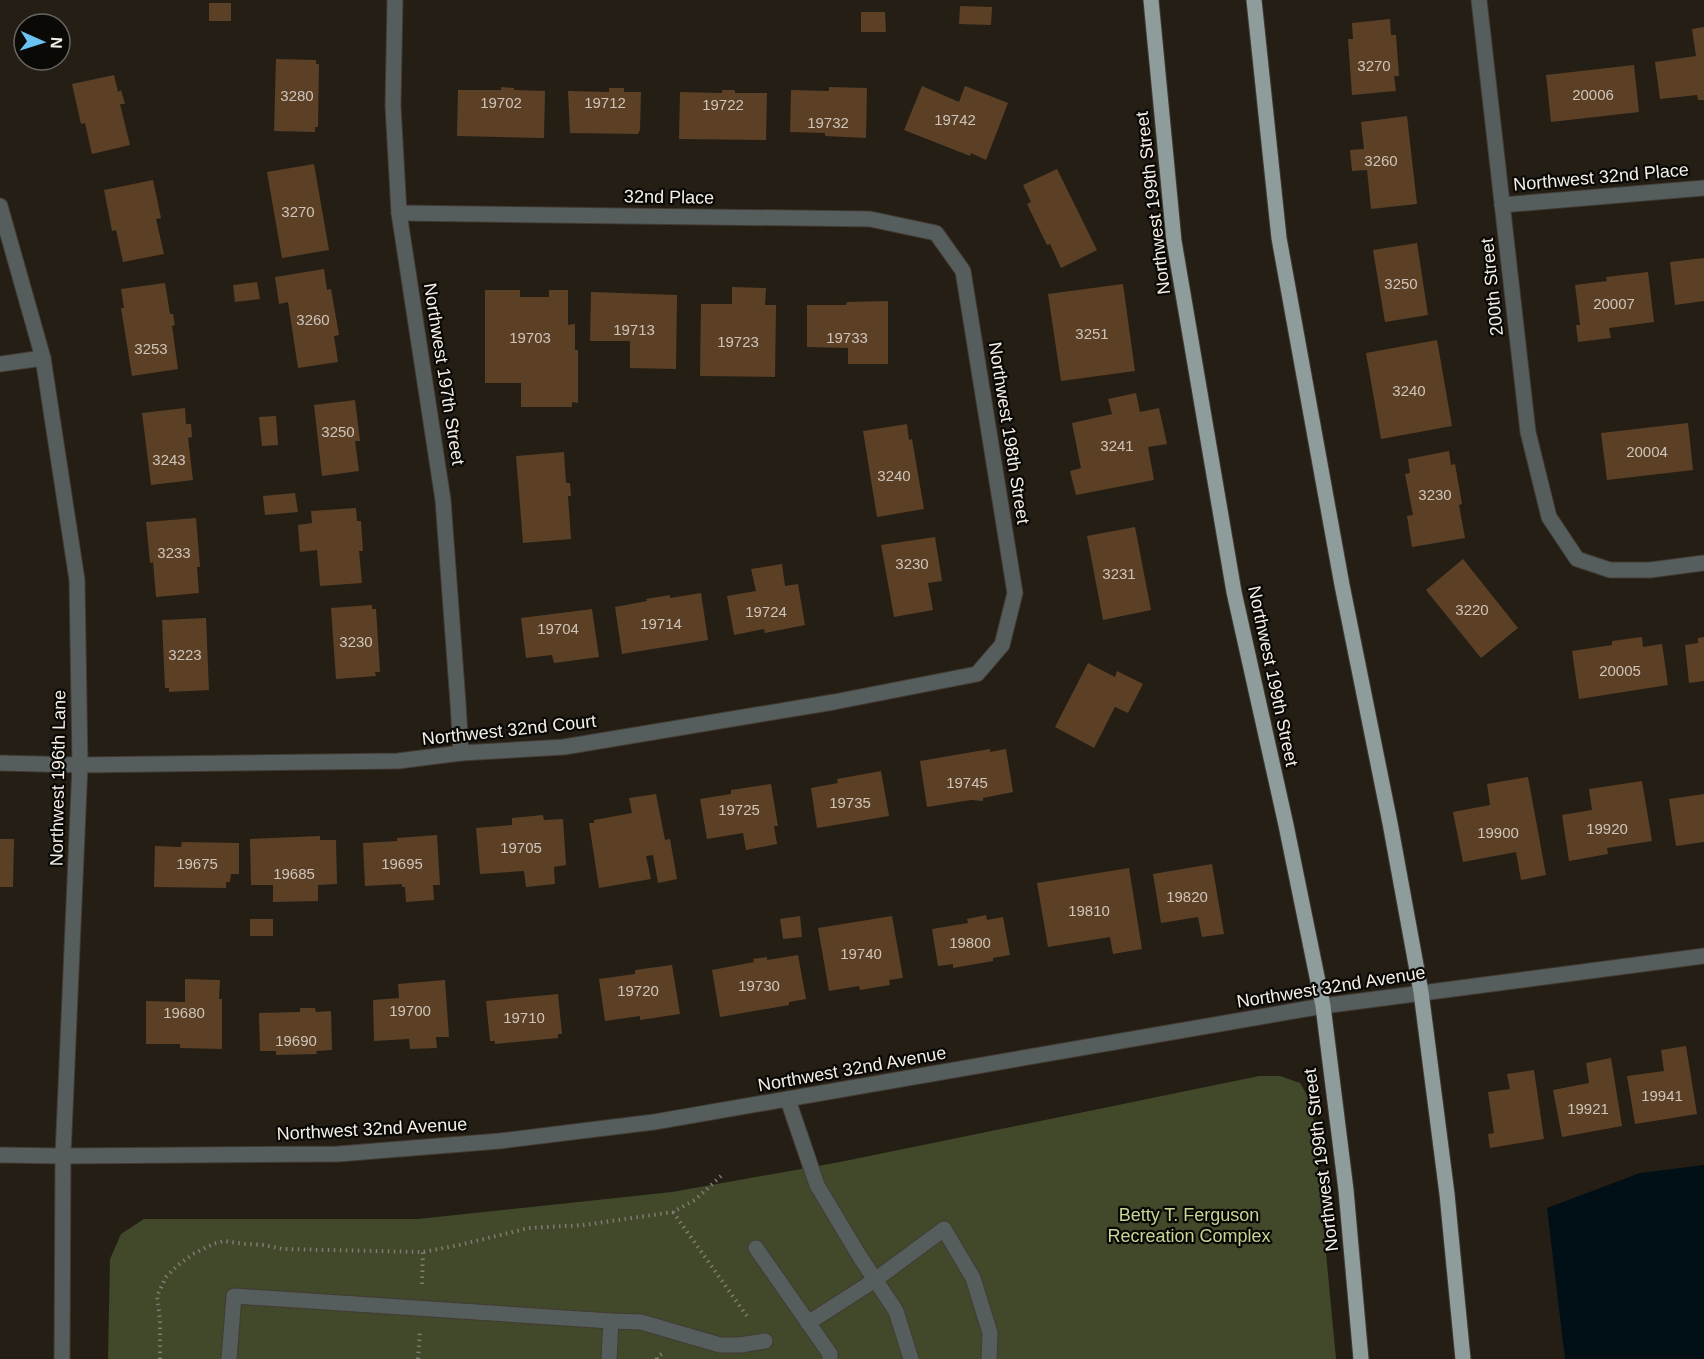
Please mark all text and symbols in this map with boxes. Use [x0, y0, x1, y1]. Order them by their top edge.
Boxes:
north arrow [12, 12, 72, 72]
text: N [48, 37, 65, 49]
house number: 3270 [1357, 57, 1391, 74]
house number: 20006 [1572, 86, 1614, 103]
house number: 3280 [280, 87, 314, 104]
house number: 19702 [480, 94, 522, 111]
house number: 19712 [584, 94, 626, 111]
house number: 19722 [702, 96, 744, 113]
street label: Northwest 199th Street [1132, 110, 1174, 296]
house number: 19742 [934, 111, 976, 128]
house number: 19732 [807, 114, 849, 131]
house number: 3260 [1364, 152, 1398, 169]
street label: Northwest 32nd Place [1512, 159, 1690, 195]
street label: 32nd Place [624, 186, 714, 208]
house number: 3270 [281, 203, 315, 220]
street label: 200th Street [1477, 237, 1507, 337]
house number: 3250 [1384, 275, 1418, 292]
street label: Northwest 197th Street [420, 282, 468, 466]
house number: 20007 [1593, 295, 1635, 312]
house number: 3260 [296, 311, 330, 328]
house number: 19713 [613, 321, 655, 338]
house number: 3251 [1075, 325, 1109, 342]
house number: 19703 [509, 329, 551, 346]
house number: 19733 [826, 329, 868, 346]
house number: 19723 [717, 333, 759, 350]
house number: 3253 [134, 340, 168, 357]
street label: Northwest 198th Street [985, 341, 1033, 525]
house number: 3240 [1392, 382, 1426, 399]
house number: 3250 [321, 423, 355, 440]
house number: 3241 [1100, 437, 1134, 454]
house number: 20004 [1626, 443, 1668, 460]
house number: 3243 [152, 451, 186, 468]
house number: 3240 [877, 467, 911, 484]
house number: 3230 [1418, 486, 1452, 503]
house number: 3233 [157, 544, 191, 561]
house number: 3230 [895, 555, 929, 572]
house number: 3231 [1102, 565, 1136, 582]
street label: Northwest 199th Street [1244, 584, 1302, 768]
house number: 3220 [1455, 601, 1489, 618]
house number: 19724 [745, 603, 787, 620]
house number: 19714 [640, 615, 682, 632]
house number: 19704 [537, 620, 579, 637]
house number: 3230 [339, 633, 373, 650]
house number: 3223 [168, 646, 202, 663]
house number: 20005 [1599, 662, 1641, 679]
street label: Northwest 196th Lane [46, 690, 70, 866]
street label: Northwest 32nd Court [421, 711, 597, 749]
house number: 19745 [946, 774, 988, 791]
house number: 19735 [829, 794, 871, 811]
house number: 19725 [718, 801, 760, 818]
house number: 19920 [1586, 820, 1628, 837]
house number: 19900 [1477, 824, 1519, 841]
house number: 19705 [500, 839, 542, 856]
house number: 19675 [176, 855, 218, 872]
house number: 19695 [381, 855, 423, 872]
house number: 19685 [273, 865, 315, 882]
house number: 19820 [1166, 888, 1208, 905]
house number: 19810 [1068, 902, 1110, 919]
house number: 19800 [949, 934, 991, 951]
house number: 19740 [840, 945, 882, 962]
street label: Northwest 32nd Avenue [1235, 962, 1427, 1012]
house number: 19730 [738, 977, 780, 994]
house number: 19720 [617, 982, 659, 999]
house number: 19700 [389, 1002, 431, 1019]
house number: 19680 [163, 1004, 205, 1021]
house number: 19710 [503, 1009, 545, 1026]
house number: 19690 [275, 1032, 317, 1049]
street label: Northwest 32nd Avenue [756, 1043, 948, 1095]
street label: Northwest 199th Street [1300, 1067, 1342, 1253]
house number: 19941 [1641, 1087, 1683, 1104]
house number: 19921 [1567, 1100, 1609, 1117]
street label: Northwest 32nd Avenue [276, 1114, 468, 1144]
park label: Betty T. Ferguson Recreation Complex [1107, 1205, 1271, 1246]

